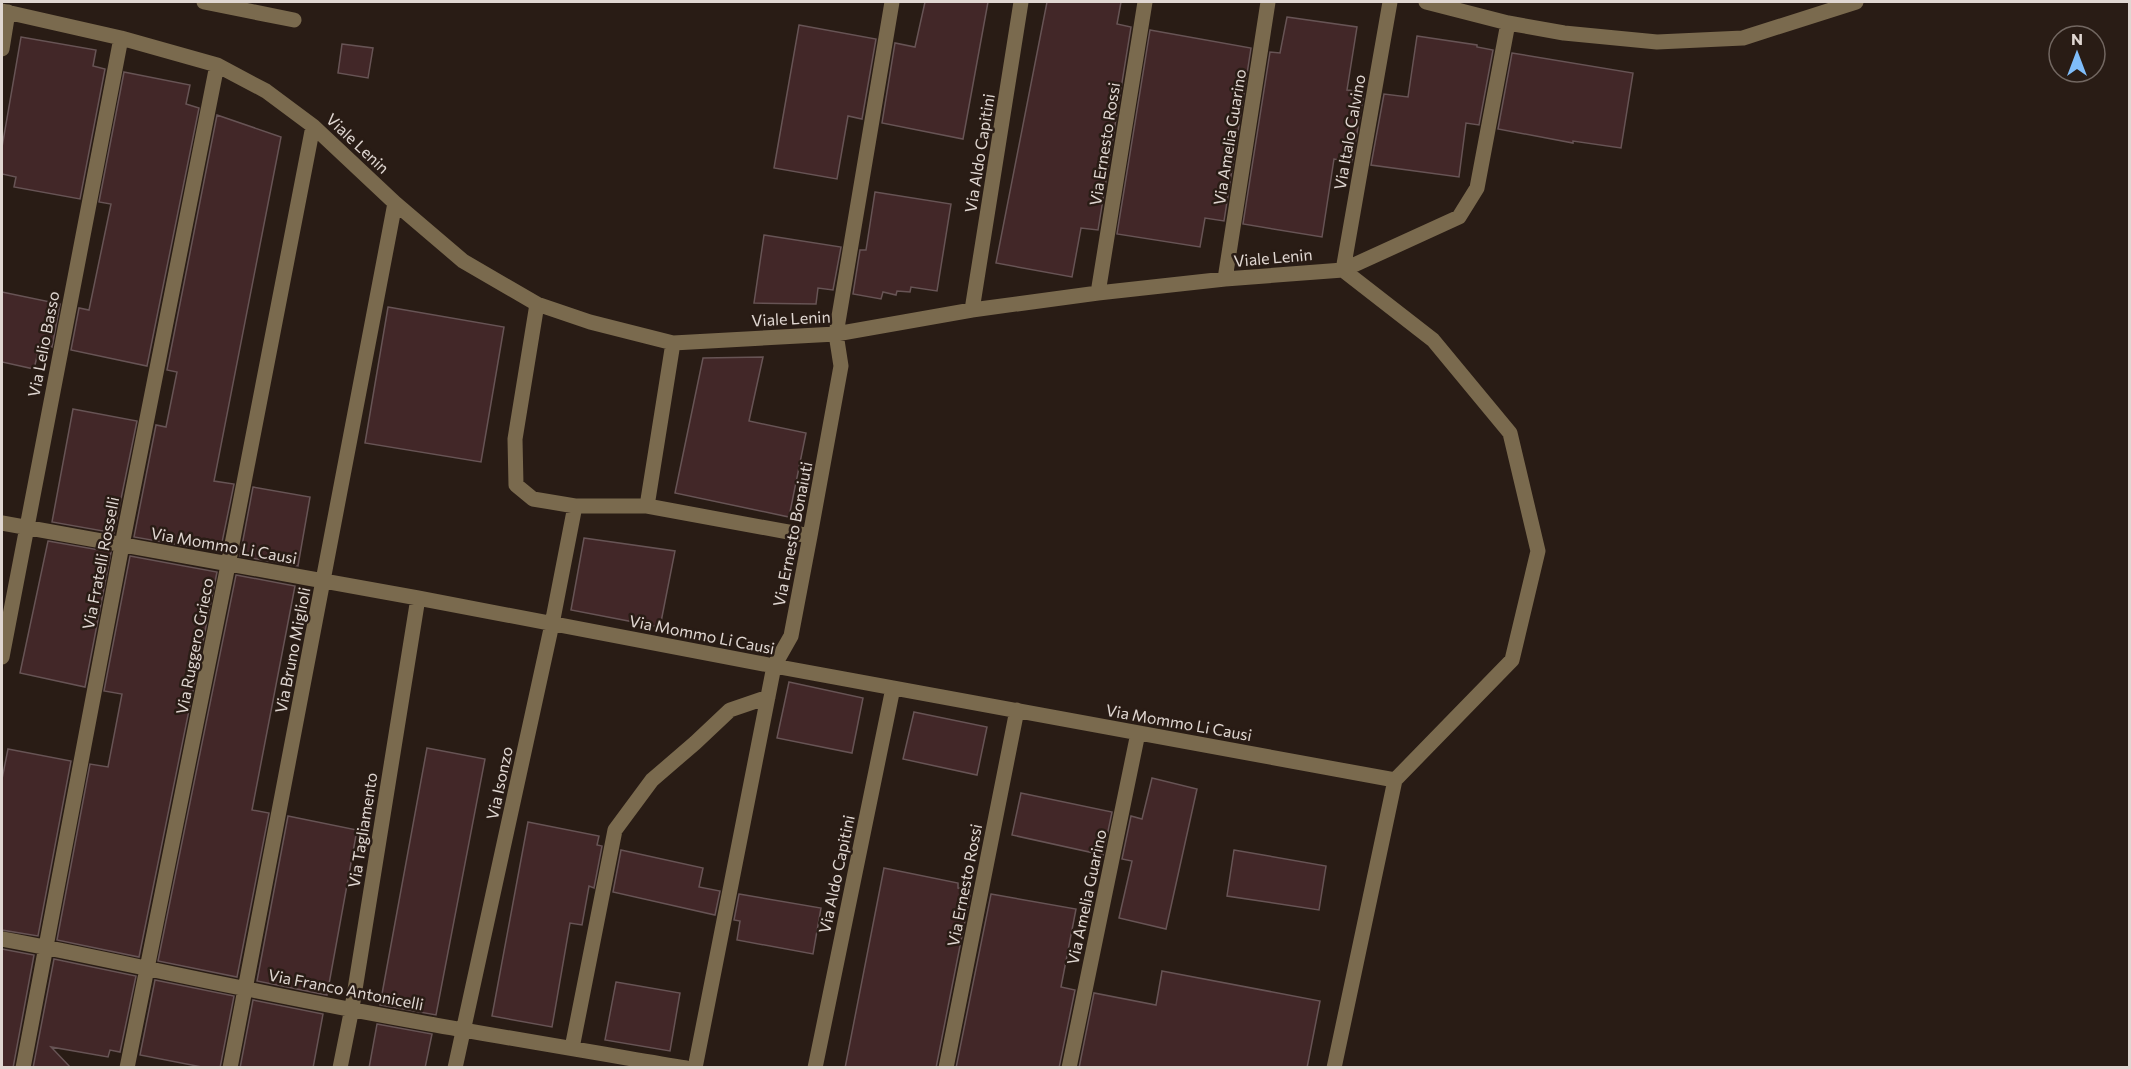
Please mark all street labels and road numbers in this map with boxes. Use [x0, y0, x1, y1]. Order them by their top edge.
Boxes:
street label: Via Amelia Guarino [1209, 67, 1249, 207]
street label: Via Italo Calvino [1329, 73, 1369, 191]
street label: Via Ernesto Rossi [1085, 81, 1123, 207]
street label: Via Aldo Capitini [960, 92, 998, 214]
street label: Viale Lenin [323, 109, 393, 177]
street label: Viale Lenin [1233, 244, 1313, 270]
street label: Via Lelio Basso [23, 289, 63, 399]
street label: Viale Lenin [751, 306, 831, 330]
street label: Via Ernesto Bonaiuti [769, 460, 815, 608]
street label: Via Fratelli Rosselli [78, 495, 122, 631]
street label: Via Mommo Li Causi [150, 523, 298, 567]
street label: Via Ruggero Grieco [171, 576, 217, 716]
street label: Via Bruno Miglioli [270, 585, 314, 715]
street label: Via Mommo Li Causi [628, 611, 776, 657]
street label: Via Mommo Li Causi [1105, 700, 1253, 744]
street label: Via Isonzo [482, 745, 516, 821]
street label: Via Tagliamento [343, 771, 381, 889]
street label: Via Aldo Capitini [814, 813, 858, 935]
street label: Via Ernesto Rossi [943, 822, 985, 948]
street label: Via Amelia Guarino [1062, 828, 1110, 966]
street label: Via Franco Antonicelli [267, 965, 425, 1013]

